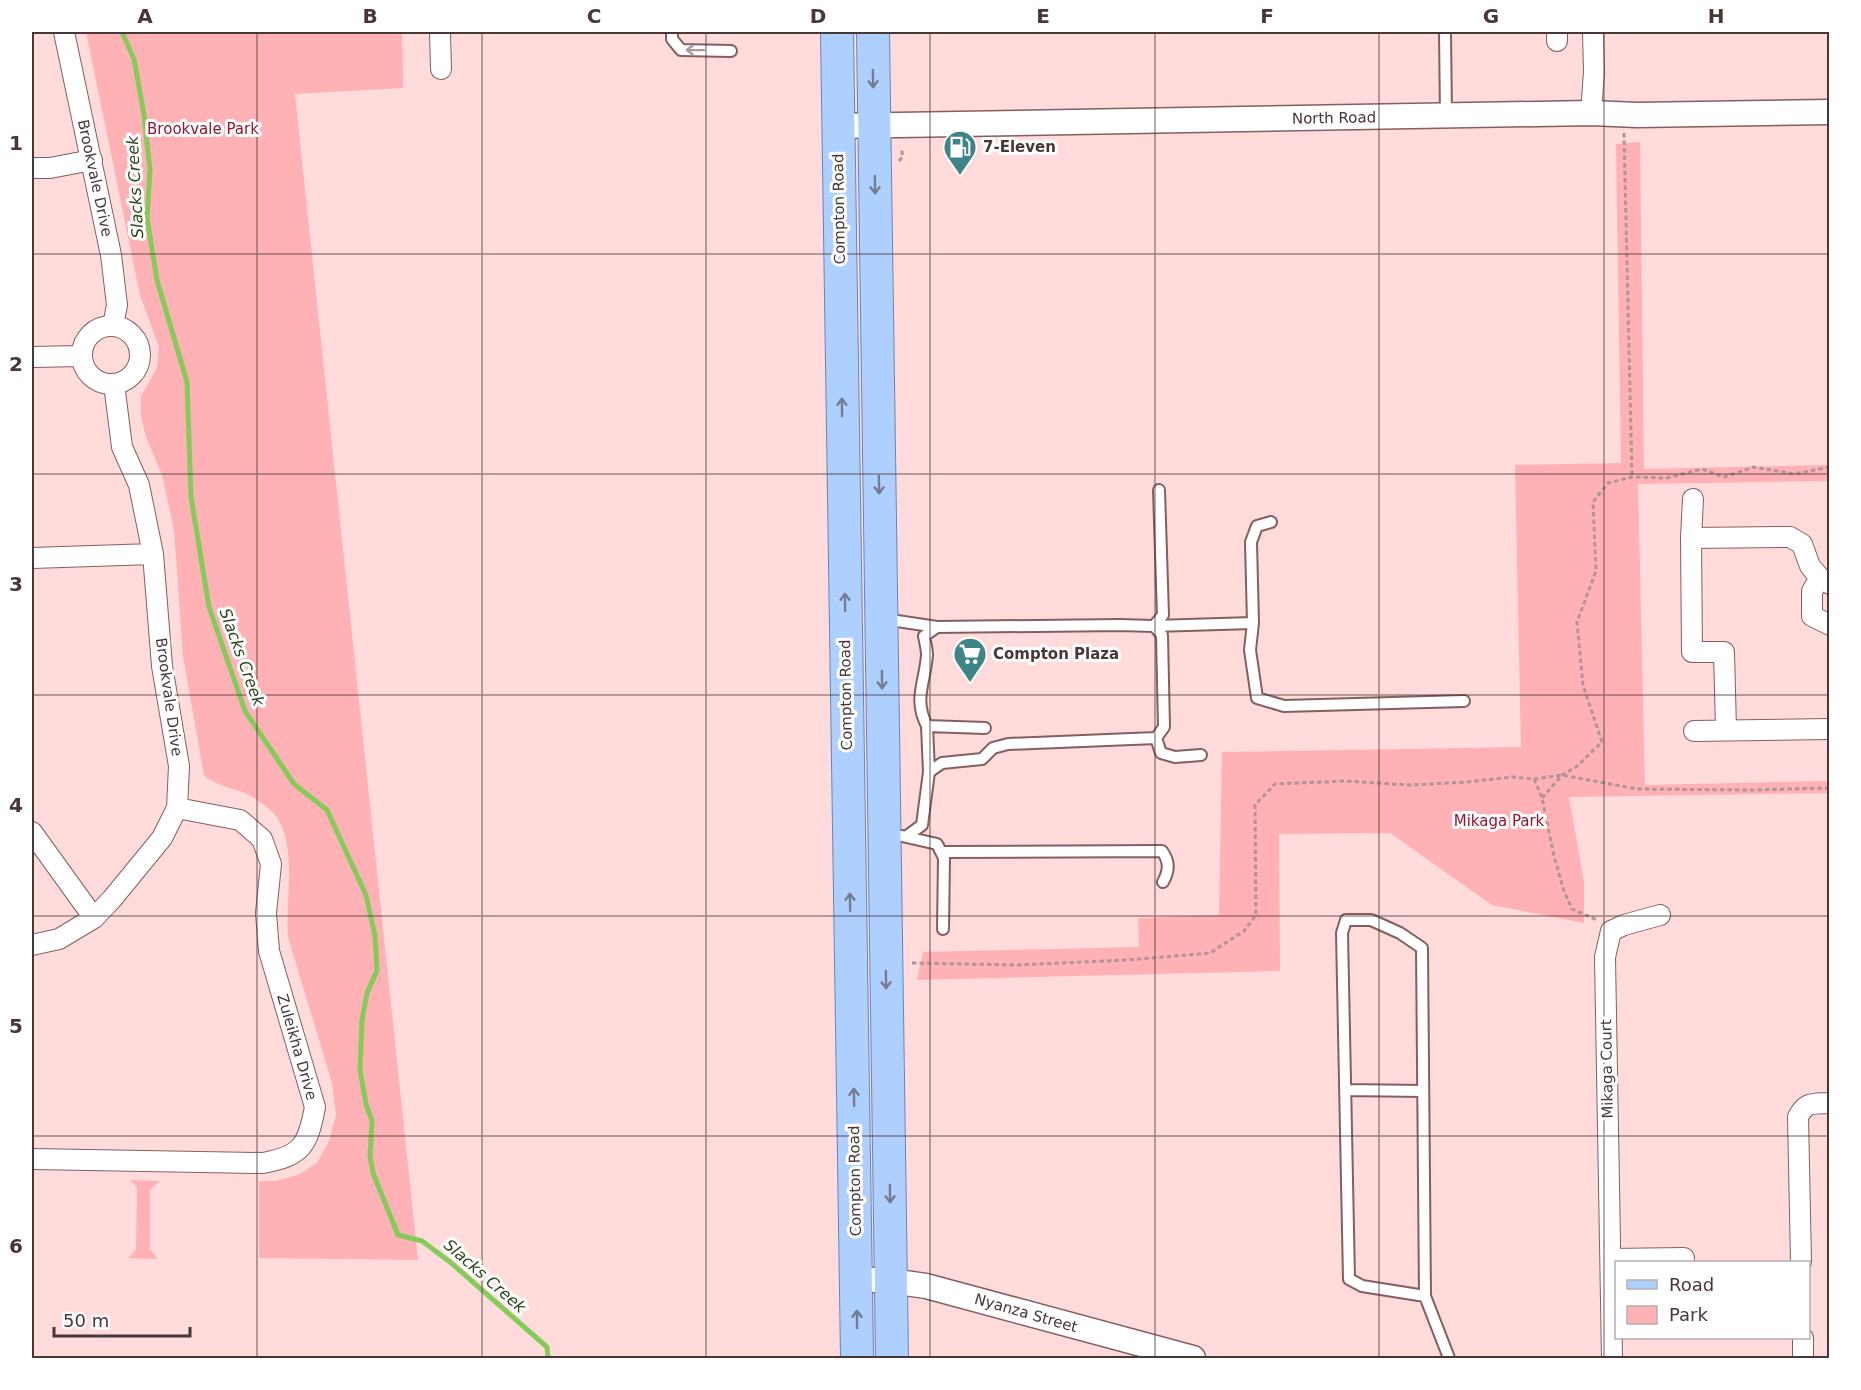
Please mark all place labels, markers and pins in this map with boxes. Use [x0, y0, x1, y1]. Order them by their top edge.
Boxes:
fuel station icon: 7-Eleven [942, 129, 978, 176]
place label: 7-Eleven [983, 138, 1056, 156]
supermarket icon: Compton Plaza [952, 636, 988, 683]
place label: Compton Plaza [993, 645, 1119, 663]

